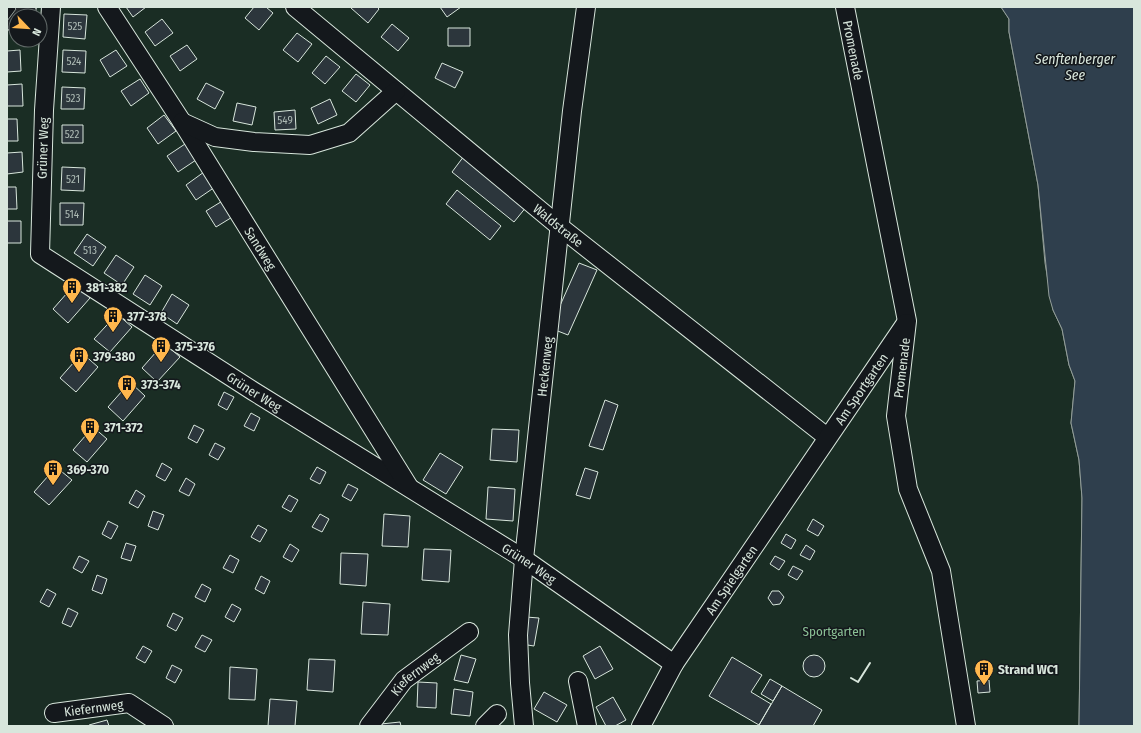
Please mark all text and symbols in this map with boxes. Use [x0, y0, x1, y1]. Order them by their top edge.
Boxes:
north arrow [8, 8, 48, 48]
street label: Promenade [840, 19, 867, 81]
house number: 525 [68, 20, 82, 33]
text: N [29, 26, 44, 38]
water label: Senftenberger See [1034, 51, 1116, 84]
house number: 524 [67, 55, 82, 68]
house number: 523 [66, 92, 80, 105]
house number: 549 [277, 114, 293, 127]
street label: Grüner Weg [34, 116, 52, 179]
house number: 522 [65, 128, 79, 141]
house number: 521 [66, 173, 80, 186]
street label: Waldstraße [530, 201, 586, 250]
house number: 514 [65, 208, 80, 221]
street label: Sandweg [242, 224, 280, 273]
house number: 513 [83, 244, 97, 257]
building icon: 381-382 [61, 276, 83, 304]
place label: 381-382 [85, 280, 127, 295]
building icon: 377-378 [102, 305, 124, 333]
place label: 377-378 [126, 309, 167, 324]
building icon: 375-376 [150, 335, 172, 363]
street label: Heckenweg [534, 335, 555, 397]
street label: Promenade [891, 337, 913, 399]
place label: 375-376 [174, 339, 215, 354]
building icon: 379-380 [68, 345, 90, 373]
place label: 379-380 [92, 349, 135, 364]
street label: Am Sportgarten [832, 350, 891, 427]
street label: Grüner Weg [224, 369, 285, 415]
building icon: 373-374 [116, 373, 138, 401]
place label: 373-374 [140, 377, 181, 392]
building icon: 371-372 [79, 416, 101, 444]
place label: 371-372 [103, 420, 143, 435]
building icon: 369-370 [42, 458, 64, 486]
place label: 369-370 [66, 462, 109, 477]
street label: Grüner Weg [499, 540, 560, 587]
street label: Am Spielgarten [702, 542, 760, 617]
park label: Sportgarten [803, 624, 865, 639]
street label: Kiefernweg [387, 649, 443, 698]
building icon: Strand WC1 [973, 658, 995, 686]
place label: Strand WC1 [998, 662, 1058, 677]
street label: Kiefernweg [63, 696, 125, 719]

